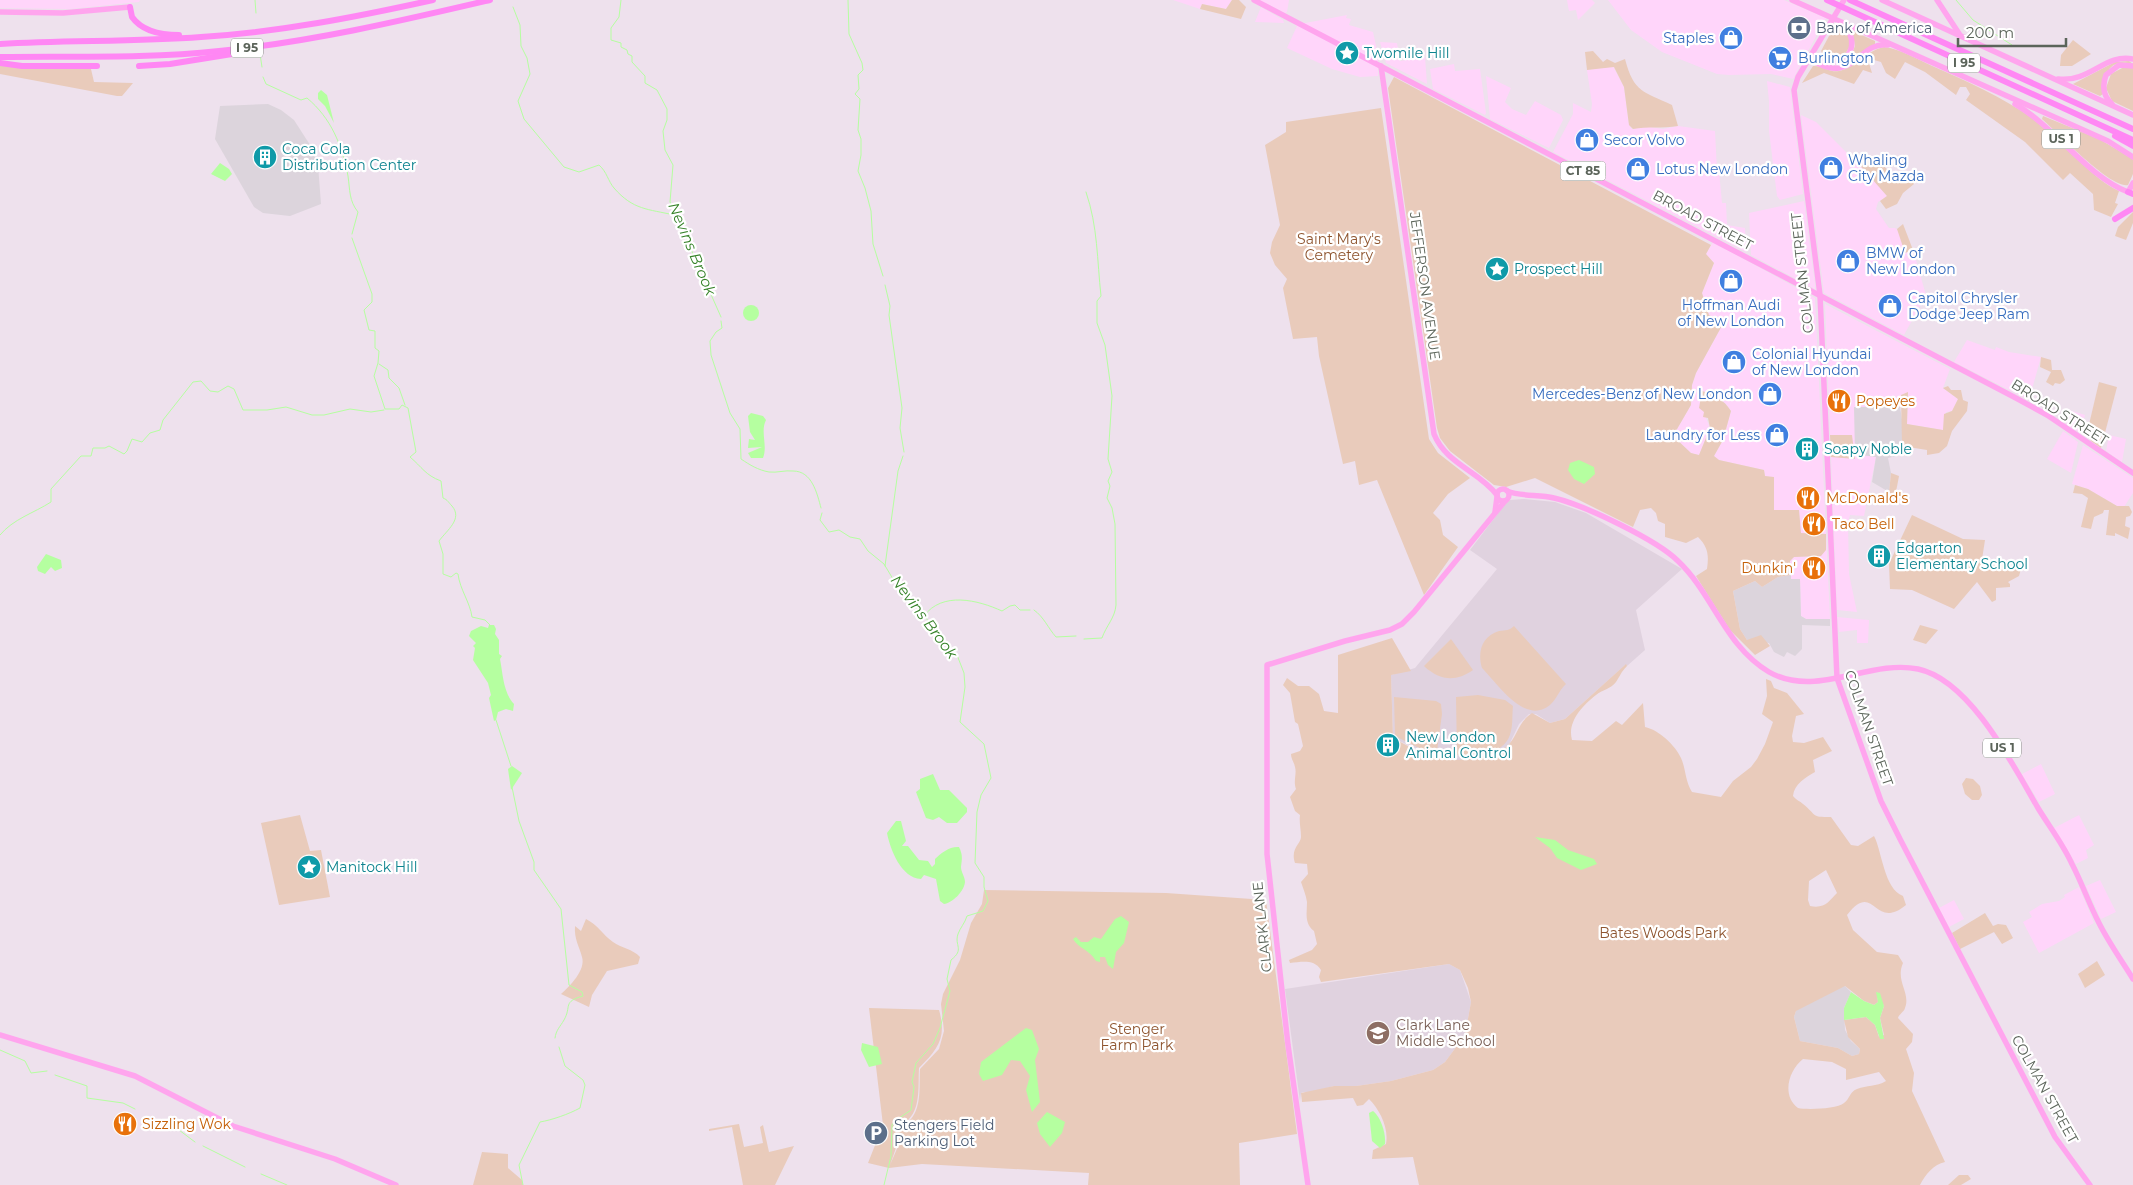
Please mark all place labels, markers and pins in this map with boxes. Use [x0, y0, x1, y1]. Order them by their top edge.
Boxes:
bank icon: Bank of America [1786, 15, 1812, 41]
place label: Bank of America [1816, 19, 1932, 37]
shop icon: Staples [1718, 25, 1744, 51]
place label: Staples [1663, 29, 1714, 47]
place icon: Twomile Hill [1334, 40, 1360, 66]
place label: Twomile Hill [1364, 44, 1450, 62]
supermarket icon: Burlington [1767, 45, 1793, 71]
place label: Burlington [1798, 49, 1874, 67]
shop icon: Secor Volvo [1574, 127, 1600, 153]
place label: Secor Volvo [1604, 131, 1685, 149]
place label: Coca Cola Distribution Center [282, 140, 417, 174]
building icon: Coca Cola Distribution Center [252, 144, 278, 170]
place label: Whaling City Mazda [1848, 151, 1924, 185]
shop icon: Whaling City Mazda [1818, 155, 1844, 181]
shop icon: Lotus New London [1625, 156, 1651, 182]
place label: Lotus New London [1656, 160, 1788, 178]
place label: BMW of New London [1866, 244, 1956, 278]
shop icon: BMW of New London [1835, 248, 1861, 274]
place icon: Prospect Hill [1484, 256, 1510, 282]
place label: Prospect Hill [1514, 260, 1603, 278]
shop icon: Hoffman Audi of New London [1718, 268, 1744, 294]
place label: Capitol Chrysler Dodge Jeep Ram [1908, 289, 2030, 323]
shop icon: Capitol Chrysler Dodge Jeep Ram [1877, 293, 1903, 319]
place label: Hoffman Audi of New London [1678, 296, 1784, 330]
place label: Colonial Hyundai of New London [1752, 345, 1871, 379]
shop icon: Colonial Hyundai of New London [1721, 349, 1747, 375]
shop icon: Mercedes-Benz of New London [1757, 381, 1783, 407]
place label: Mercedes-Benz of New London [1532, 385, 1752, 403]
restaurant icon: Popeyes [1826, 388, 1852, 414]
place label: Popeyes [1856, 392, 1915, 410]
shop icon: Laundry for Less [1764, 422, 1790, 448]
place label: Laundry for Less [1645, 426, 1760, 444]
building icon: Soapy Noble [1794, 436, 1820, 462]
place label: Soapy Noble [1824, 440, 1912, 458]
restaurant icon: McDonald's [1795, 485, 1821, 511]
place label: McDonald's [1826, 489, 1908, 507]
restaurant icon: Taco Bell [1801, 511, 1827, 537]
place label: Taco Bell [1832, 515, 1895, 533]
place label: Edgarton Elementary School [1896, 539, 2028, 573]
building icon: Edgarton Elementary School [1866, 543, 1892, 569]
restaurant icon: Dunkin' [1801, 555, 1827, 581]
place label: Dunkin' [1741, 559, 1796, 577]
place label: New London Animal Control [1406, 728, 1511, 762]
building icon: New London Animal Control [1375, 732, 1401, 758]
place icon: Manitock Hill [296, 854, 322, 880]
place label: Manitock Hill [326, 858, 417, 876]
place label: Clark Lane Middle School [1396, 1016, 1495, 1050]
school or university icon: Clark Lane Middle School [1365, 1020, 1391, 1046]
restaurant icon: Sizzling Wok [112, 1111, 138, 1137]
place label: Sizzling Wok [142, 1115, 231, 1133]
place label: Stengers Field Parking Lot [894, 1116, 994, 1150]
parking icon: Stengers Field Parking Lot [863, 1120, 889, 1146]

